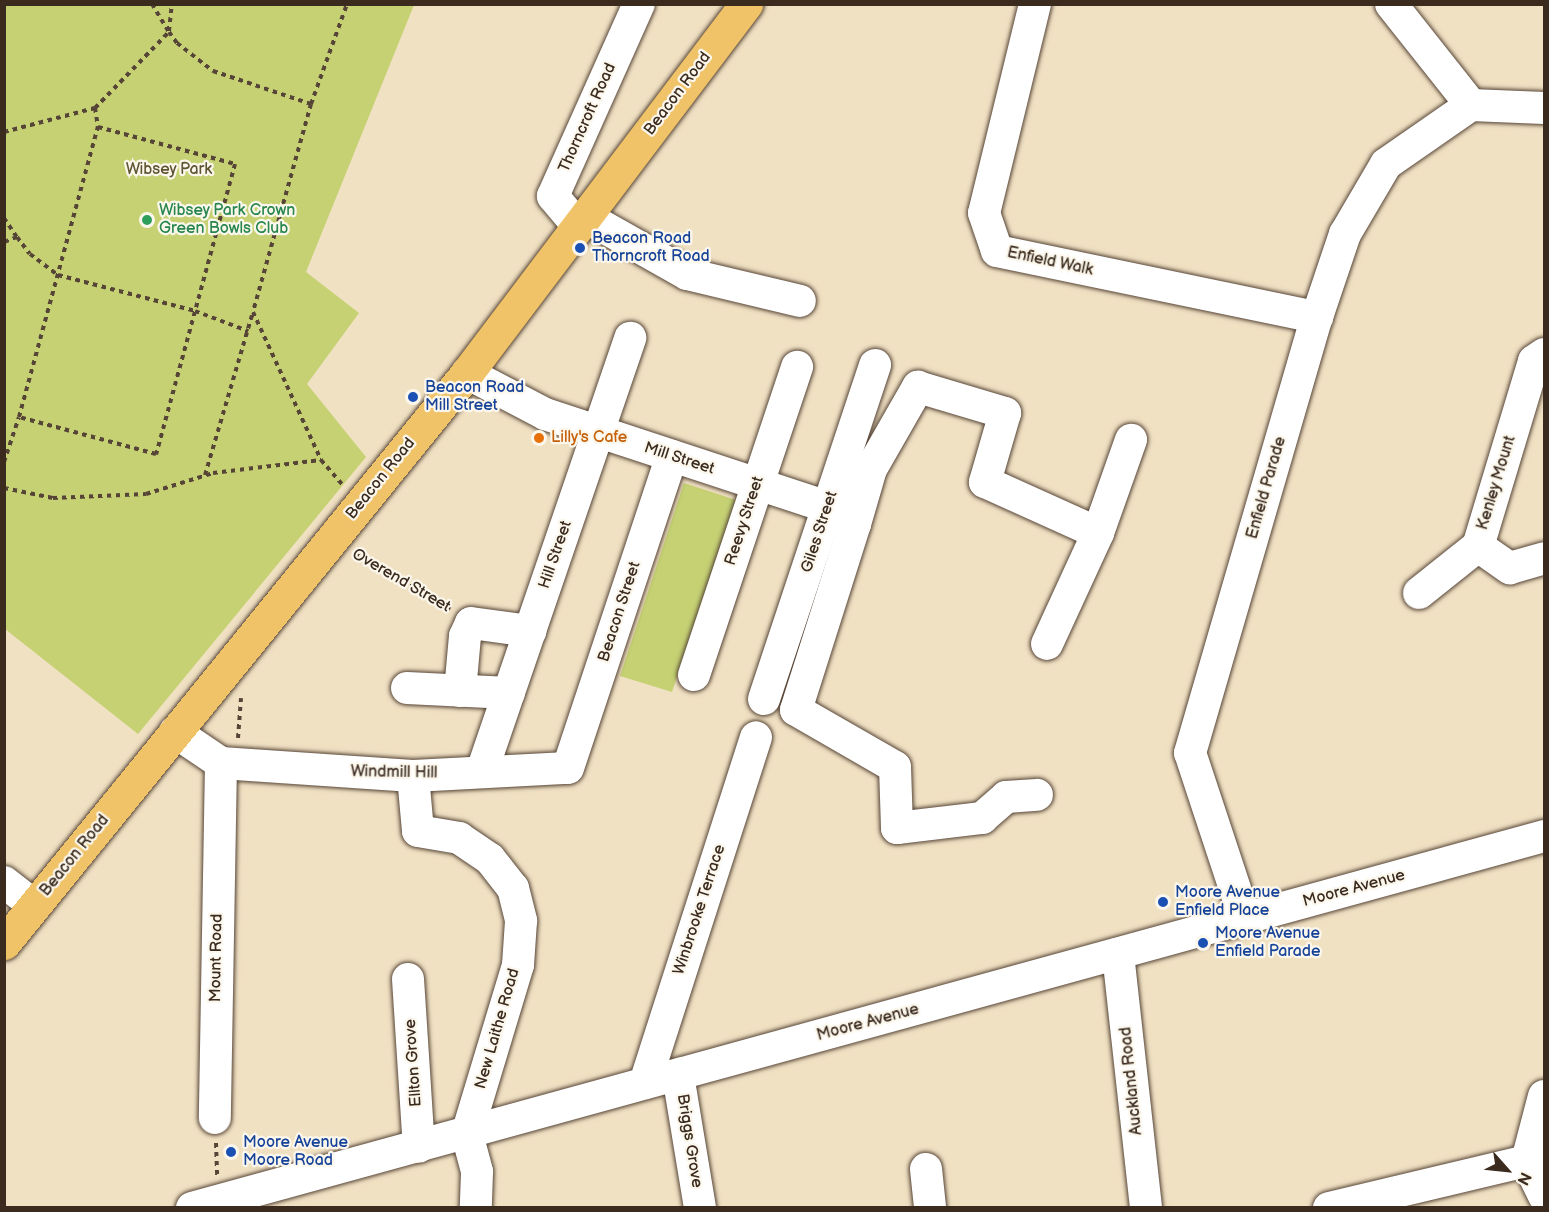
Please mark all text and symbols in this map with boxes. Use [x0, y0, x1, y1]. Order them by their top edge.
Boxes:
street label: Beacon Road [641, 49, 715, 139]
street label: Thorncroft Road [555, 60, 621, 176]
park label: Wibsey Park [125, 160, 213, 180]
place label: Wibsey Park Crown Green Bowls Club [159, 201, 296, 239]
marker: Wibsey Park Crown Green Bowls Club [140, 213, 154, 227]
place label: Beacon Road Thorncroft Road [592, 229, 710, 267]
marker: Beacon Road Thorncroft Road [573, 241, 587, 255]
street label: Enfield Walk [1005, 243, 1095, 281]
place label: Beacon Road Mill Street [425, 378, 524, 416]
marker: Beacon Road Mill Street [406, 390, 420, 404]
place label: Lilly's Cafe [551, 428, 627, 448]
marker: Lilly's Cafe [532, 431, 546, 445]
street label: Kenley Mount [1473, 433, 1521, 533]
street label: Beacon Road [342, 434, 420, 524]
street label: Enfield Parade [1243, 435, 1291, 541]
street label: Mill Street [641, 439, 717, 479]
street label: Reevy Street [721, 473, 769, 569]
street label: Giles Street [798, 489, 842, 575]
street label: Hill Street [535, 518, 577, 592]
street label: Overend Street [348, 545, 454, 617]
street label: Beacon Street [595, 559, 645, 665]
street label: Windmill Hill [350, 763, 438, 783]
street label: Beacon Road [36, 811, 114, 901]
street label: Winbrooke Terrace [670, 842, 730, 978]
street label: Moore Avenue [1301, 866, 1407, 912]
place label: Moore Avenue Enfield Place [1175, 883, 1280, 921]
marker: Moore Avenue Enfield Place [1156, 895, 1170, 909]
street label: Mount Road [207, 914, 227, 1002]
place label: Moore Avenue Enfield Parade [1215, 924, 1320, 962]
marker: Moore Avenue Enfield Parade [1196, 936, 1210, 950]
street label: New Laithe Road [472, 967, 524, 1091]
street label: Moore Avenue [815, 1000, 921, 1046]
street label: Ellton Grove [401, 1018, 427, 1108]
street label: Auckland Road [1117, 1026, 1147, 1136]
street label: Briggs Grove [672, 1093, 706, 1189]
place label: Moore Avenue Moore Road [243, 1133, 348, 1171]
north arrow [1477, 1140, 1537, 1200]
marker: Moore Avenue Moore Road [224, 1145, 238, 1159]
text: N [1512, 1169, 1535, 1188]

